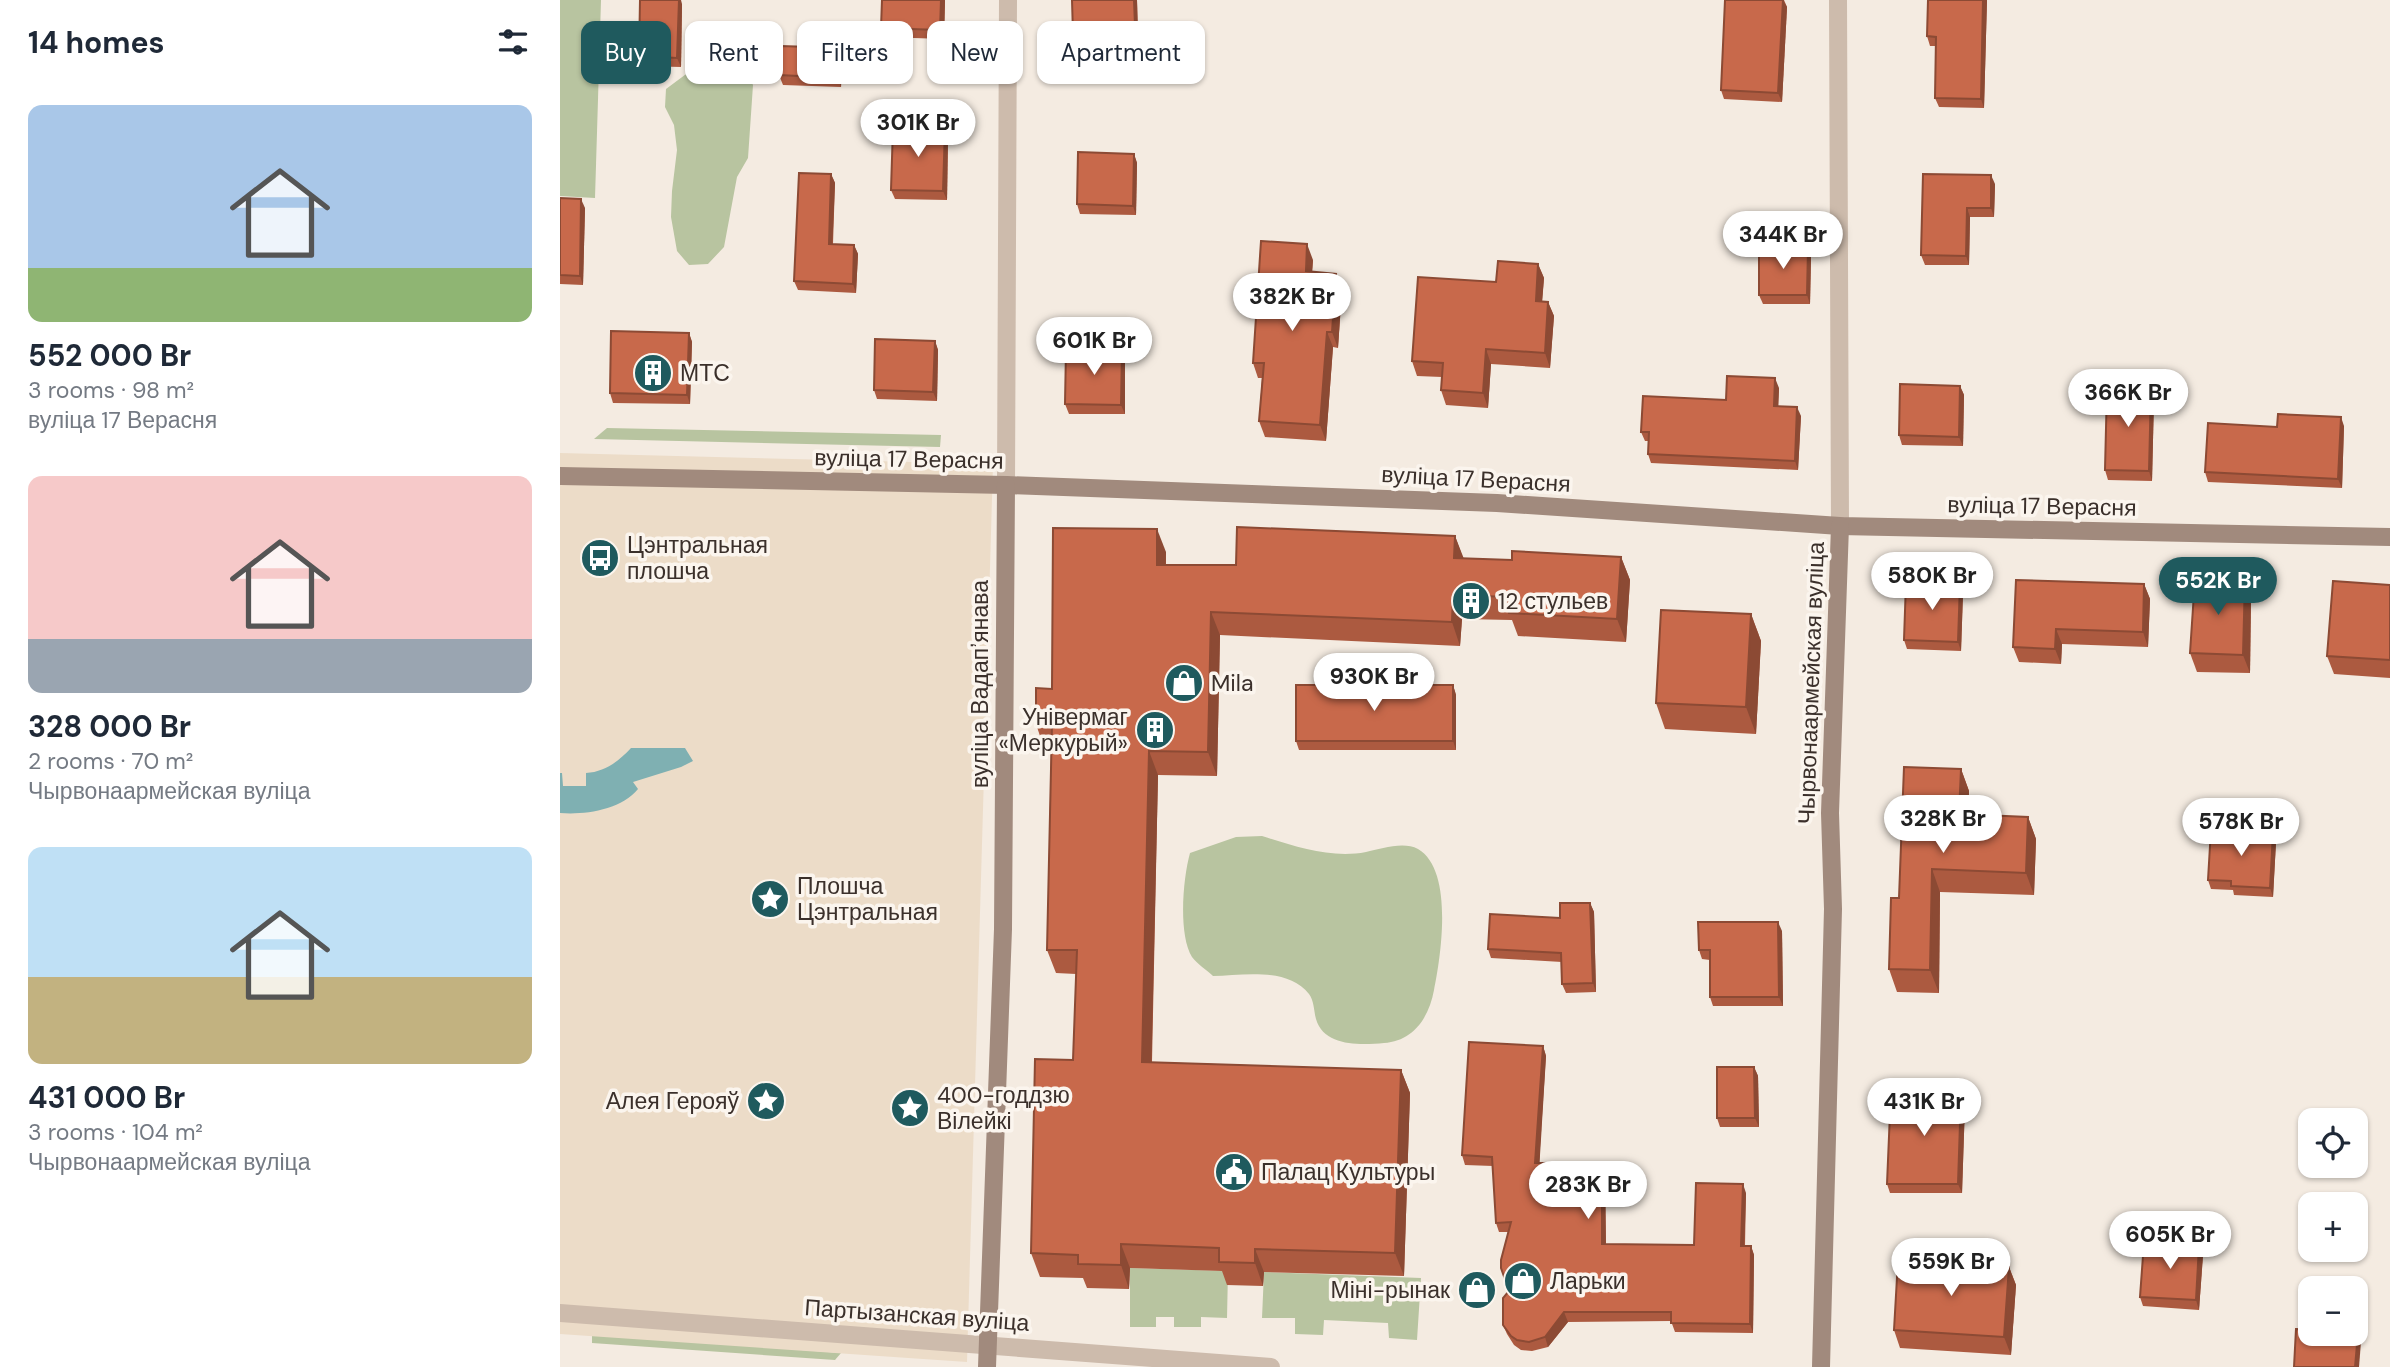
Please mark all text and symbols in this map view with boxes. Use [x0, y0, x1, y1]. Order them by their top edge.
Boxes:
chip: Buy [581, 21, 671, 84]
chip: Rent [685, 21, 783, 84]
chip: Filters [797, 21, 913, 84]
chip: New [927, 21, 1023, 84]
chip: Apartment [1037, 21, 1205, 84]
text: 14 homes [28, 23, 165, 62]
icon: filters [494, 23, 532, 61]
pin: 301K Br [853, 100, 983, 159]
text: 301K Br [877, 107, 959, 137]
icon: home [217, 150, 343, 276]
pin: 344K Br [1718, 212, 1848, 271]
text: 344K Br [1739, 219, 1827, 249]
pin: 382K Br [1227, 274, 1357, 333]
text: 382K Br [1249, 281, 1335, 311]
pin: 601K Br [1029, 318, 1159, 377]
text: 601K Br [1052, 325, 1136, 355]
text: 552 000 Br [28, 336, 191, 375]
building icon: МТС [632, 352, 674, 394]
place label: МТС [680, 358, 730, 388]
pin: 366K Br [2063, 370, 2193, 429]
text: 3 rooms · 98 m² [28, 375, 194, 405]
text: 366K Br [2084, 377, 2172, 407]
text: вуліца 17 Верасня [28, 405, 217, 435]
street label: вуліца 17 Верасня [814, 442, 1004, 476]
street label: вуліца 17 Верасня [1381, 459, 1571, 499]
street label: вуліца 17 Верасня [1947, 489, 2137, 523]
icon: home [217, 521, 343, 647]
place label: Цэнтральная плошча [627, 530, 768, 586]
bus stop icon: Цэнтральная плошча [579, 537, 621, 579]
street label: Чырвонаармейская вуліца [1791, 541, 1831, 825]
pin: 580K Br [1867, 552, 1997, 612]
pin: 552K Br [2153, 558, 2283, 617]
text: 580K Br [1887, 560, 1977, 590]
text: 552K Br [2175, 565, 2261, 595]
street label: вуліца Вадапʼянава [965, 580, 995, 788]
building icon: 12 стульев [1450, 580, 1492, 622]
place label: 12 стульев [1498, 586, 1608, 616]
pin: 930K Br [1309, 654, 1439, 713]
text: 930K Br [1329, 661, 1419, 691]
shop icon: Mila [1163, 662, 1205, 704]
place label: Mila [1211, 668, 1254, 698]
place label: Універмаг «Меркурый» [998, 702, 1128, 758]
text: 328 000 Br [28, 707, 191, 746]
building icon: Універмаг «Меркурый» [1134, 709, 1176, 751]
text: 2 rooms · 70 m² [28, 746, 193, 776]
text: Чырвонаармейская вуліца [28, 776, 311, 806]
pin: 328K Br [1878, 796, 2008, 855]
pin: 578K Br [2176, 798, 2306, 858]
text: 328K Br [1900, 803, 1986, 833]
text: 578K Br [2198, 806, 2284, 836]
place label: Плошча Цэнтральная [797, 871, 938, 927]
place icon: Плошча Цэнтральная [749, 878, 791, 920]
icon: home [217, 892, 343, 1018]
text: 431 000 Br [28, 1078, 185, 1117]
pin: 431K Br [1859, 1078, 1989, 1138]
place icon: Алея Герояў [745, 1080, 787, 1122]
place label: 400-годдзю Вілейкі [937, 1080, 1070, 1136]
place label: Алея Герояў [606, 1086, 739, 1116]
text: 431K Br [1883, 1086, 1965, 1116]
place icon: 400-годдзю Вілейкі [889, 1087, 931, 1129]
map controls [2298, 1108, 2368, 1346]
button: locate [2298, 1108, 2368, 1178]
text: 3 rooms · 104 m² [28, 1117, 203, 1147]
text: Чырвонаармейская вуліца [28, 1147, 311, 1177]
public building icon: Палац Культуры [1213, 1151, 1255, 1193]
place label: Палац Культуры [1261, 1157, 1435, 1187]
pin: 283K Br [1523, 1162, 1653, 1221]
text: 283K Br [1545, 1169, 1631, 1199]
button: + [2298, 1192, 2368, 1262]
pin: 605K Br [2105, 1212, 2235, 1271]
text: 605K Br [2125, 1219, 2215, 1249]
pin: 559K Br [1886, 1238, 2016, 1298]
text: 559K Br [1907, 1246, 1995, 1276]
shop icon: Ларьки [1502, 1260, 1544, 1302]
place label: Ларьки [1550, 1266, 1626, 1296]
shop icon: Міні-рынак [1456, 1269, 1498, 1311]
place label: Міні-рынак [1331, 1275, 1451, 1305]
button: − [2298, 1276, 2368, 1346]
street label: Партызанская вуліца [804, 1292, 1031, 1338]

